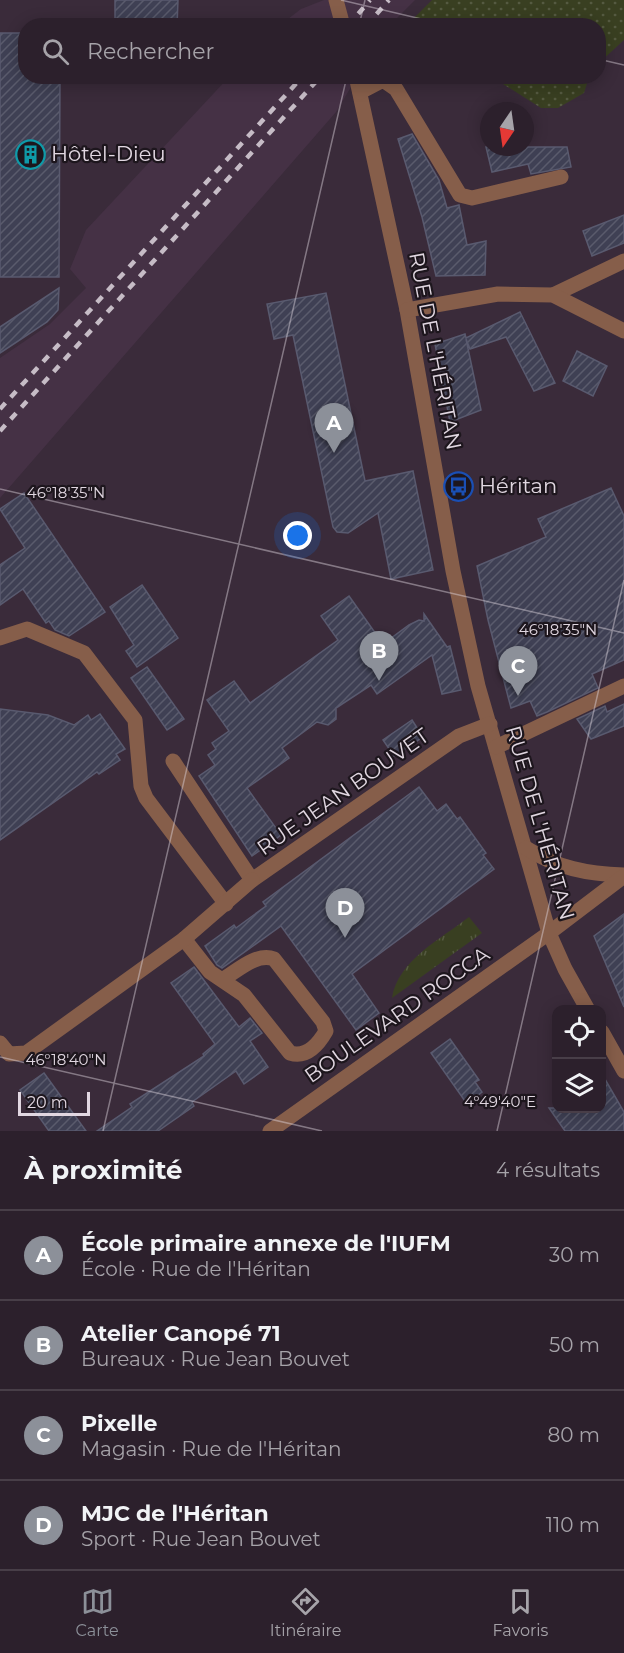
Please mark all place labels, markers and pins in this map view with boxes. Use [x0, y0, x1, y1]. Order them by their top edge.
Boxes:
building icon: Hôtel-Dieu [14, 138, 46, 170]
place label: Hôtel-Dieu [51, 141, 166, 166]
pin: A [314, 404, 354, 453]
bus stop icon: Héritan [442, 470, 474, 502]
place label: Héritan [479, 473, 557, 498]
pin: B [360, 632, 398, 681]
pin: C [498, 646, 538, 696]
pin: D [326, 888, 364, 938]

